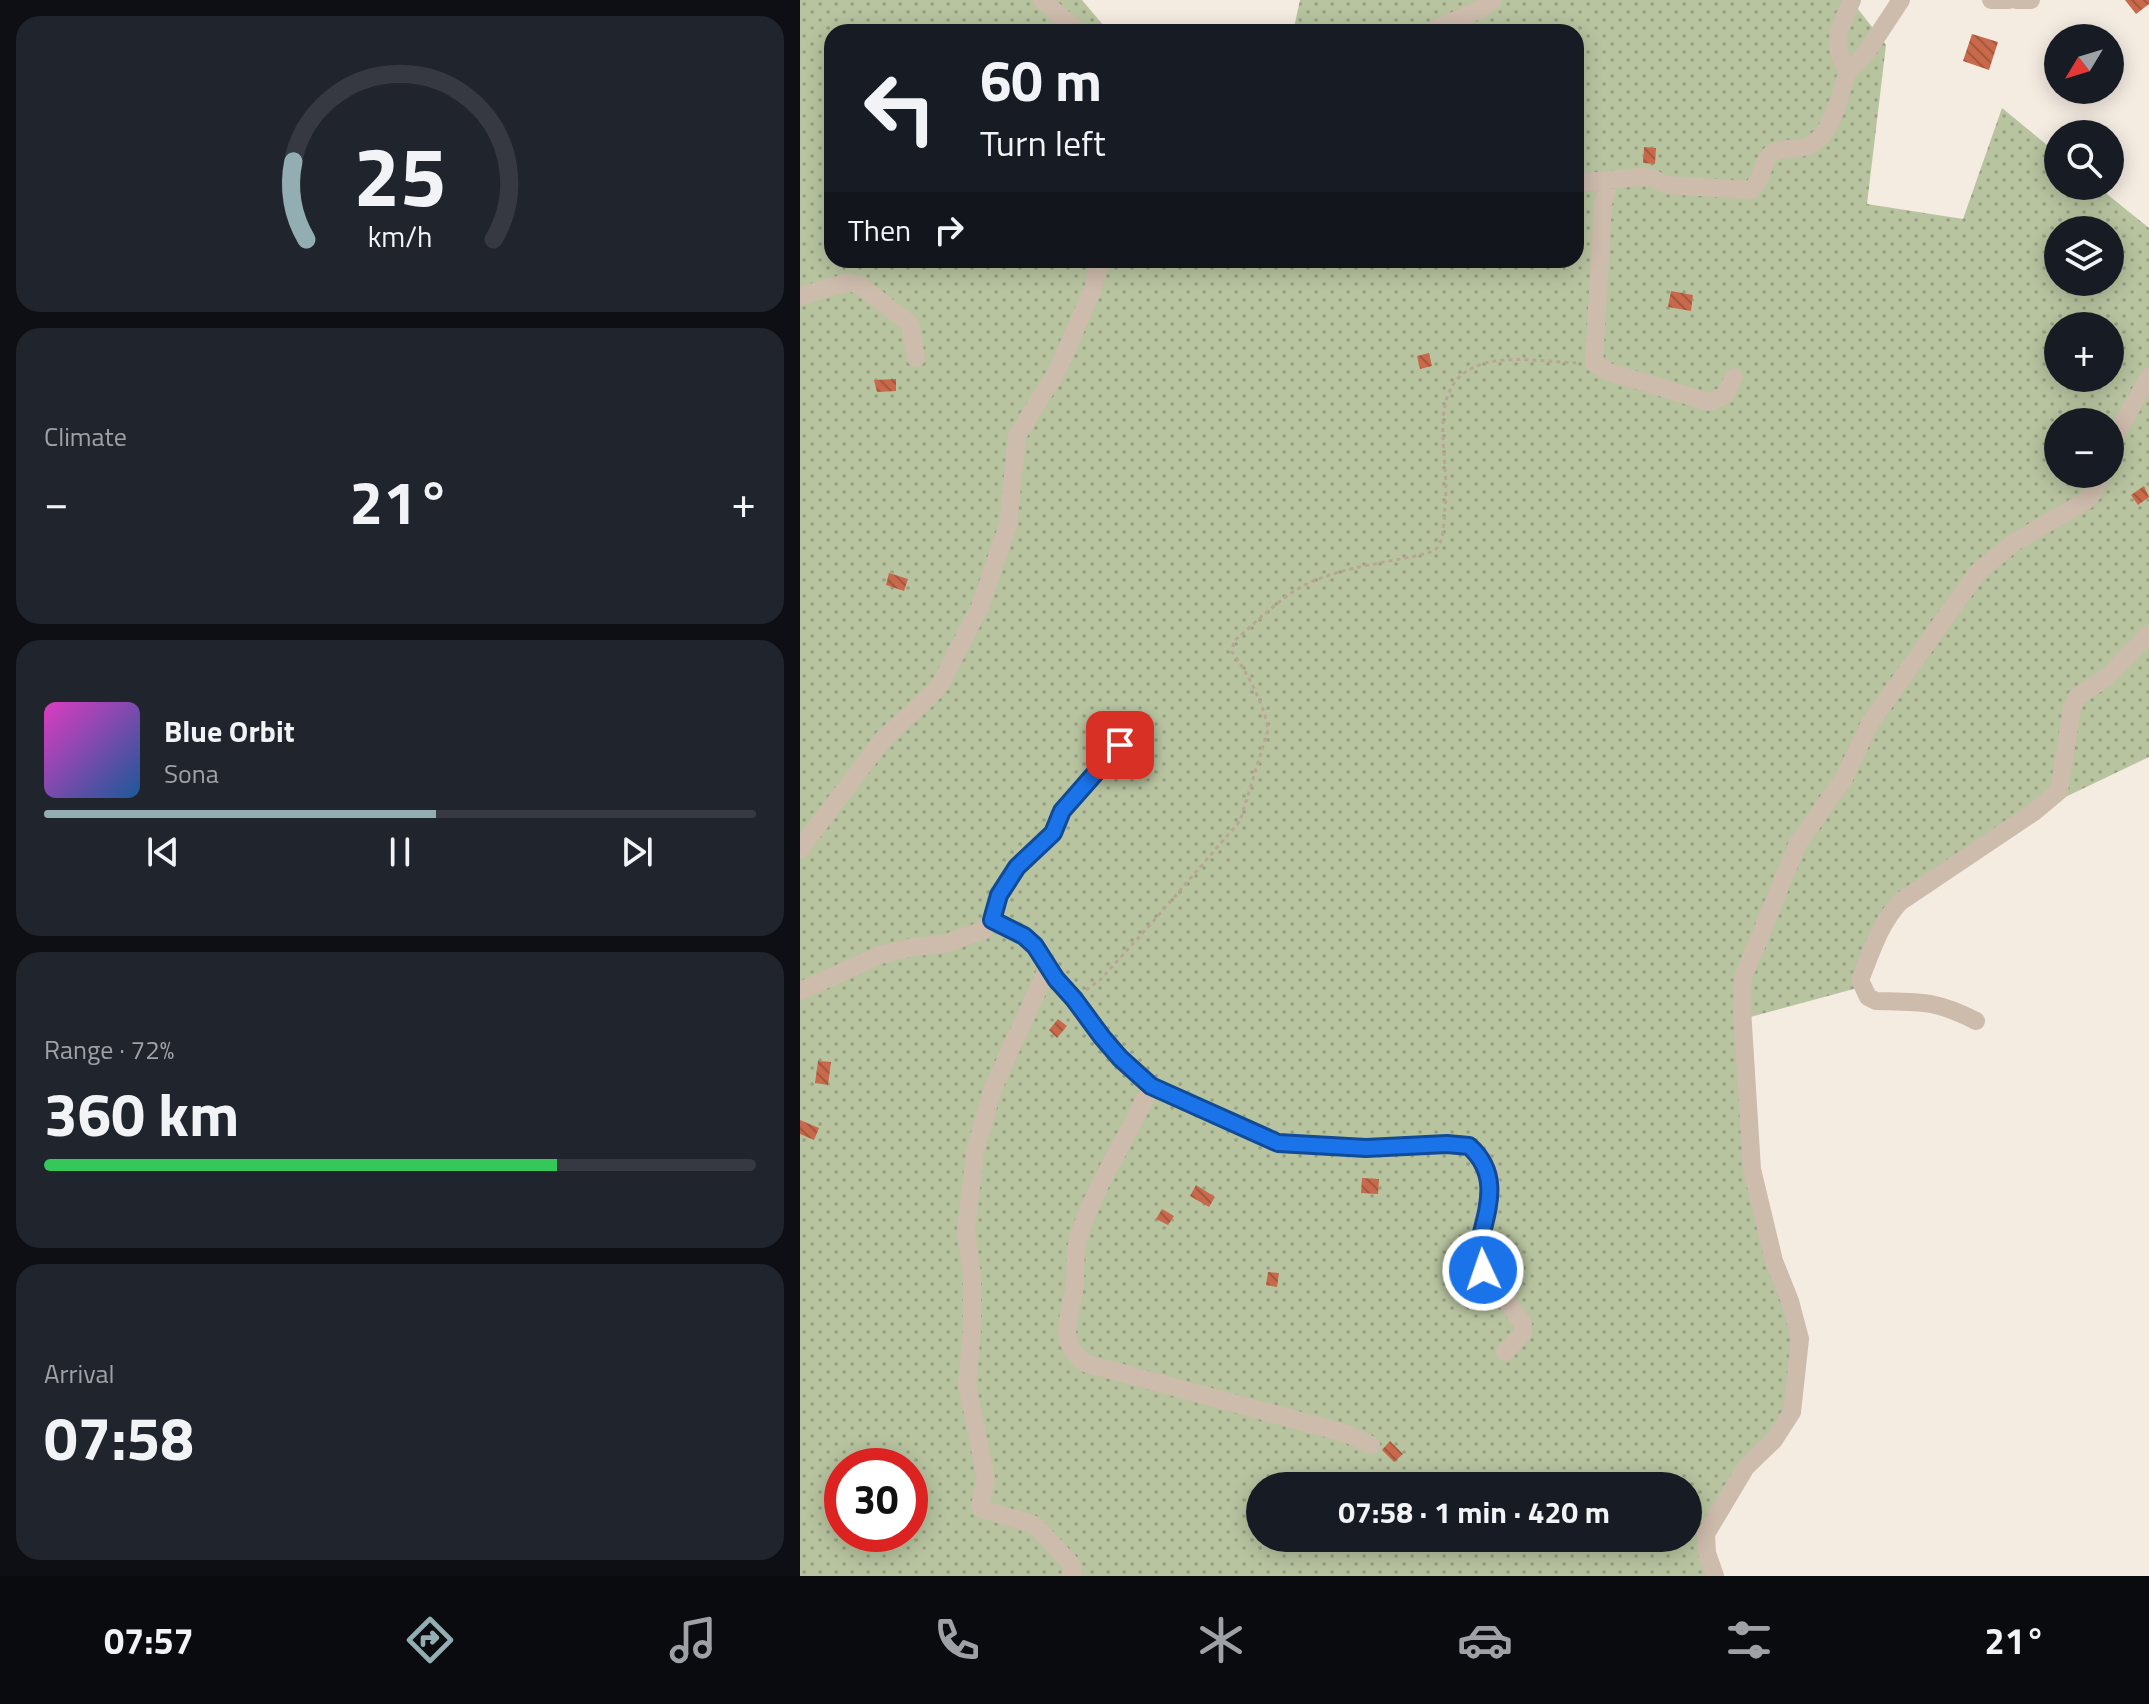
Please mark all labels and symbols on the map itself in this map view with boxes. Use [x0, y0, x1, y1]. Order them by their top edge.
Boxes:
north arrow [2044, 24, 2124, 104]
pin [1086, 711, 1154, 779]
position arrow [1441, 1228, 1525, 1312]
speed limit sign: 30 [824, 1448, 928, 1552]

